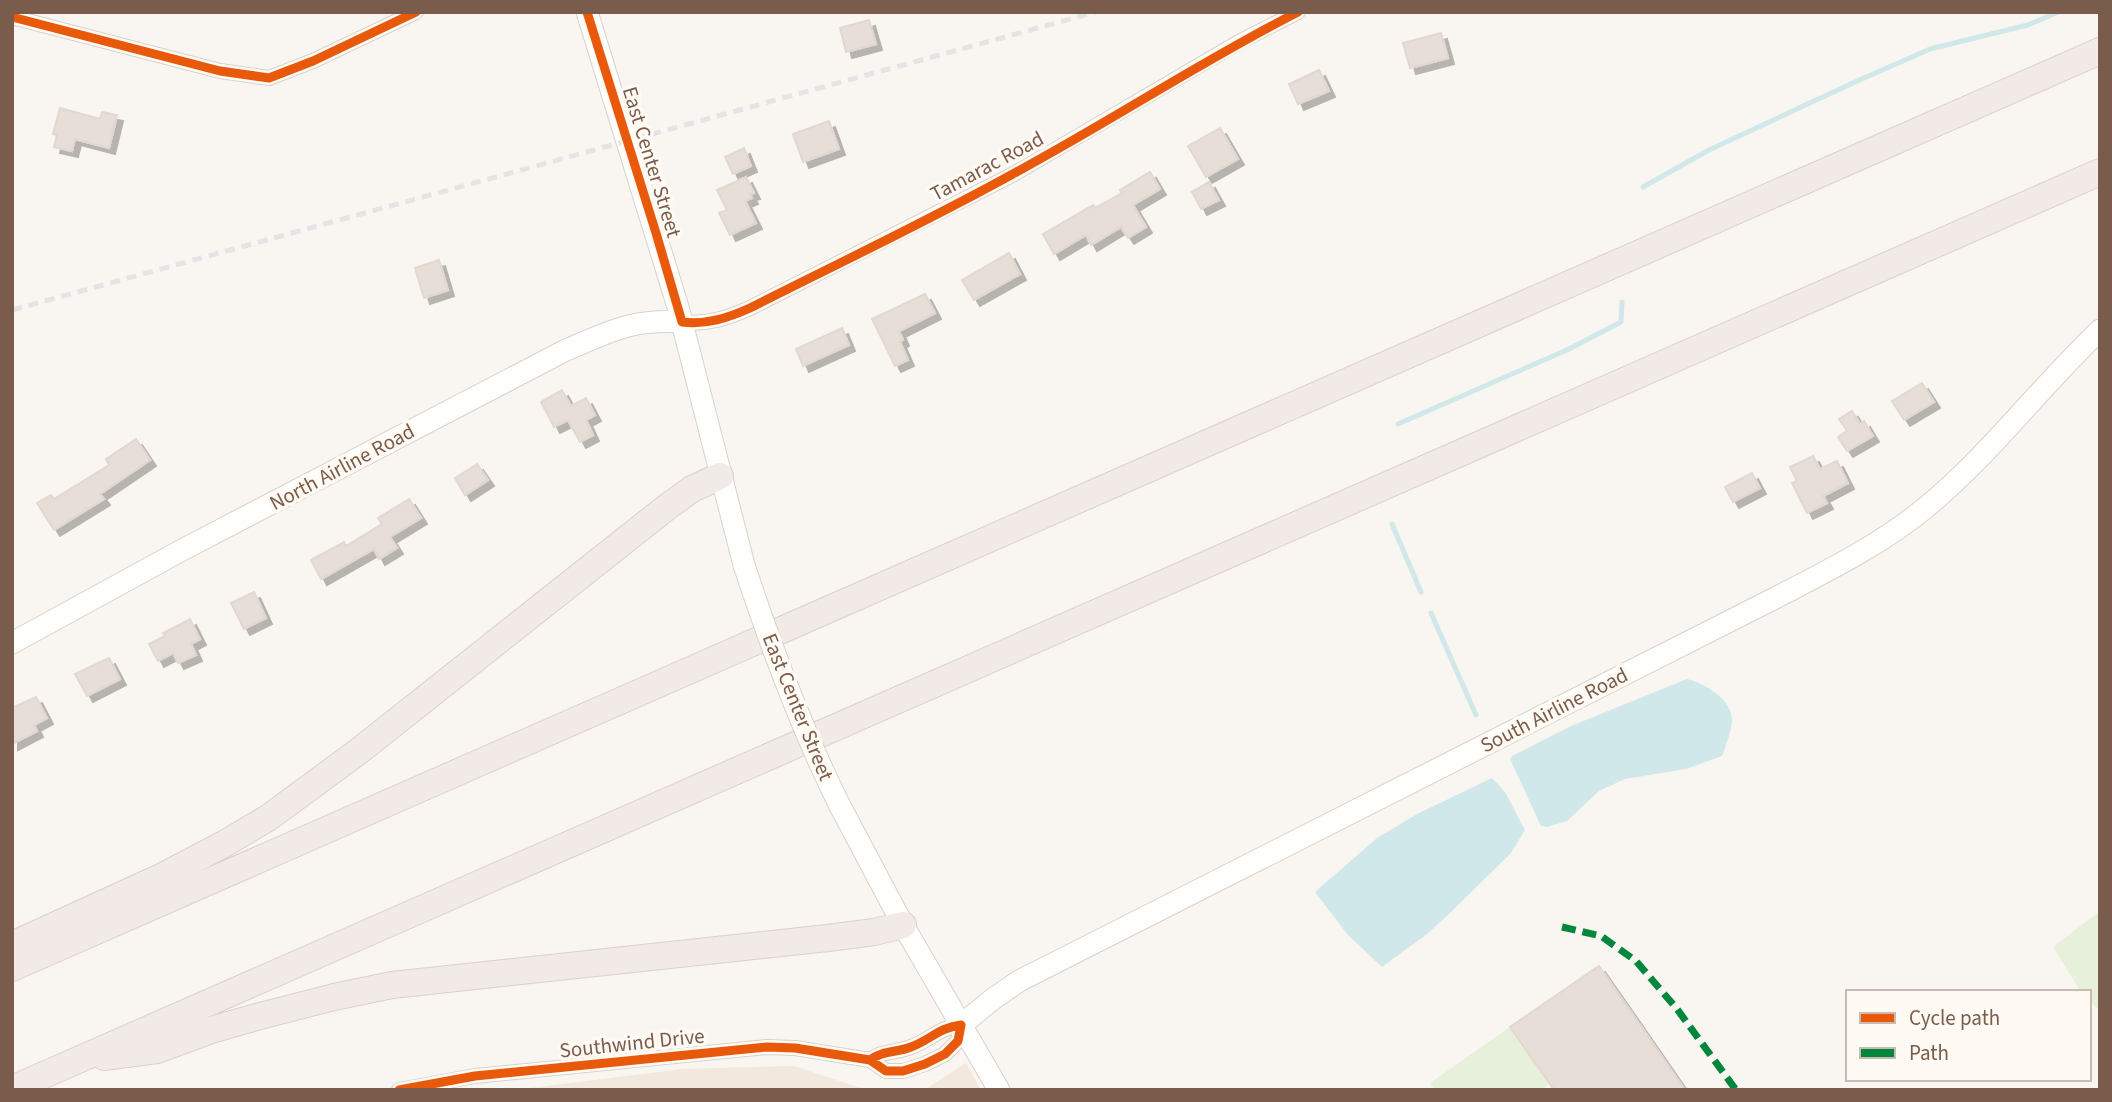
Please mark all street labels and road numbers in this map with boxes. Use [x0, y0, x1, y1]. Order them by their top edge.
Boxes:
street label: East Center Street [615, 83, 689, 241]
street label: Tamarac Road [925, 124, 1049, 208]
street label: North Airline Road [264, 416, 420, 518]
street label: East Center Street [755, 629, 841, 785]
street label: South Airline Road [1475, 660, 1633, 760]
street label: Southwind Drive [558, 1020, 706, 1066]

